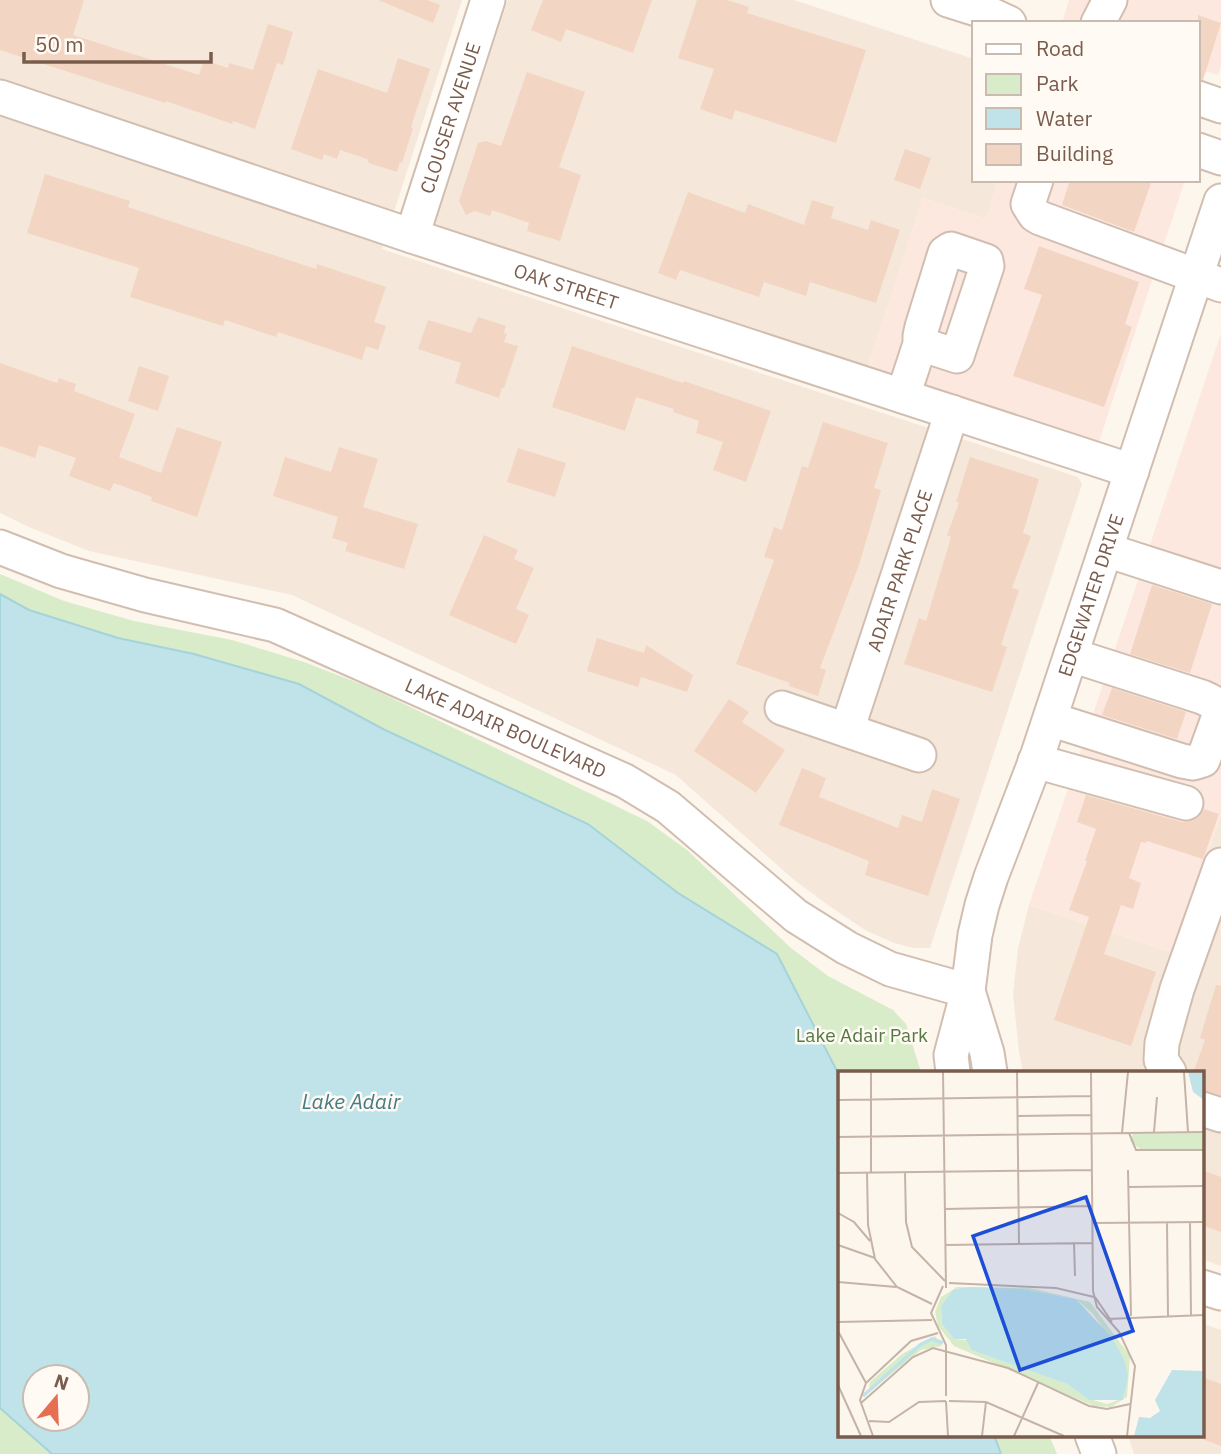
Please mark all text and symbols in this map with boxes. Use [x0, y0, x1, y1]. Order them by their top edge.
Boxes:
scale bar [24, 21, 212, 65]
legend [972, 21, 1200, 182]
text: 50 m [35, 30, 84, 58]
text: Road [1036, 34, 1084, 62]
street label: CLOUSER AVENUE [414, 39, 486, 197]
text: Park [1036, 69, 1079, 97]
text: Water [1036, 104, 1093, 132]
text: Building [1036, 139, 1113, 167]
street label: OAK STREET [511, 258, 622, 315]
street label: ADAIR PARK PLACE [862, 486, 938, 654]
street label: EDGEWATER DRIVE [1053, 511, 1129, 679]
street label: LAKE ADAIR BOULEVARD [401, 673, 610, 783]
park label: Lake Adair Park [796, 1023, 928, 1047]
inset map [838, 1071, 1204, 1436]
water label: Lake Adair [302, 1087, 402, 1115]
north arrow [21, 1363, 91, 1433]
text: N [51, 1368, 72, 1396]

